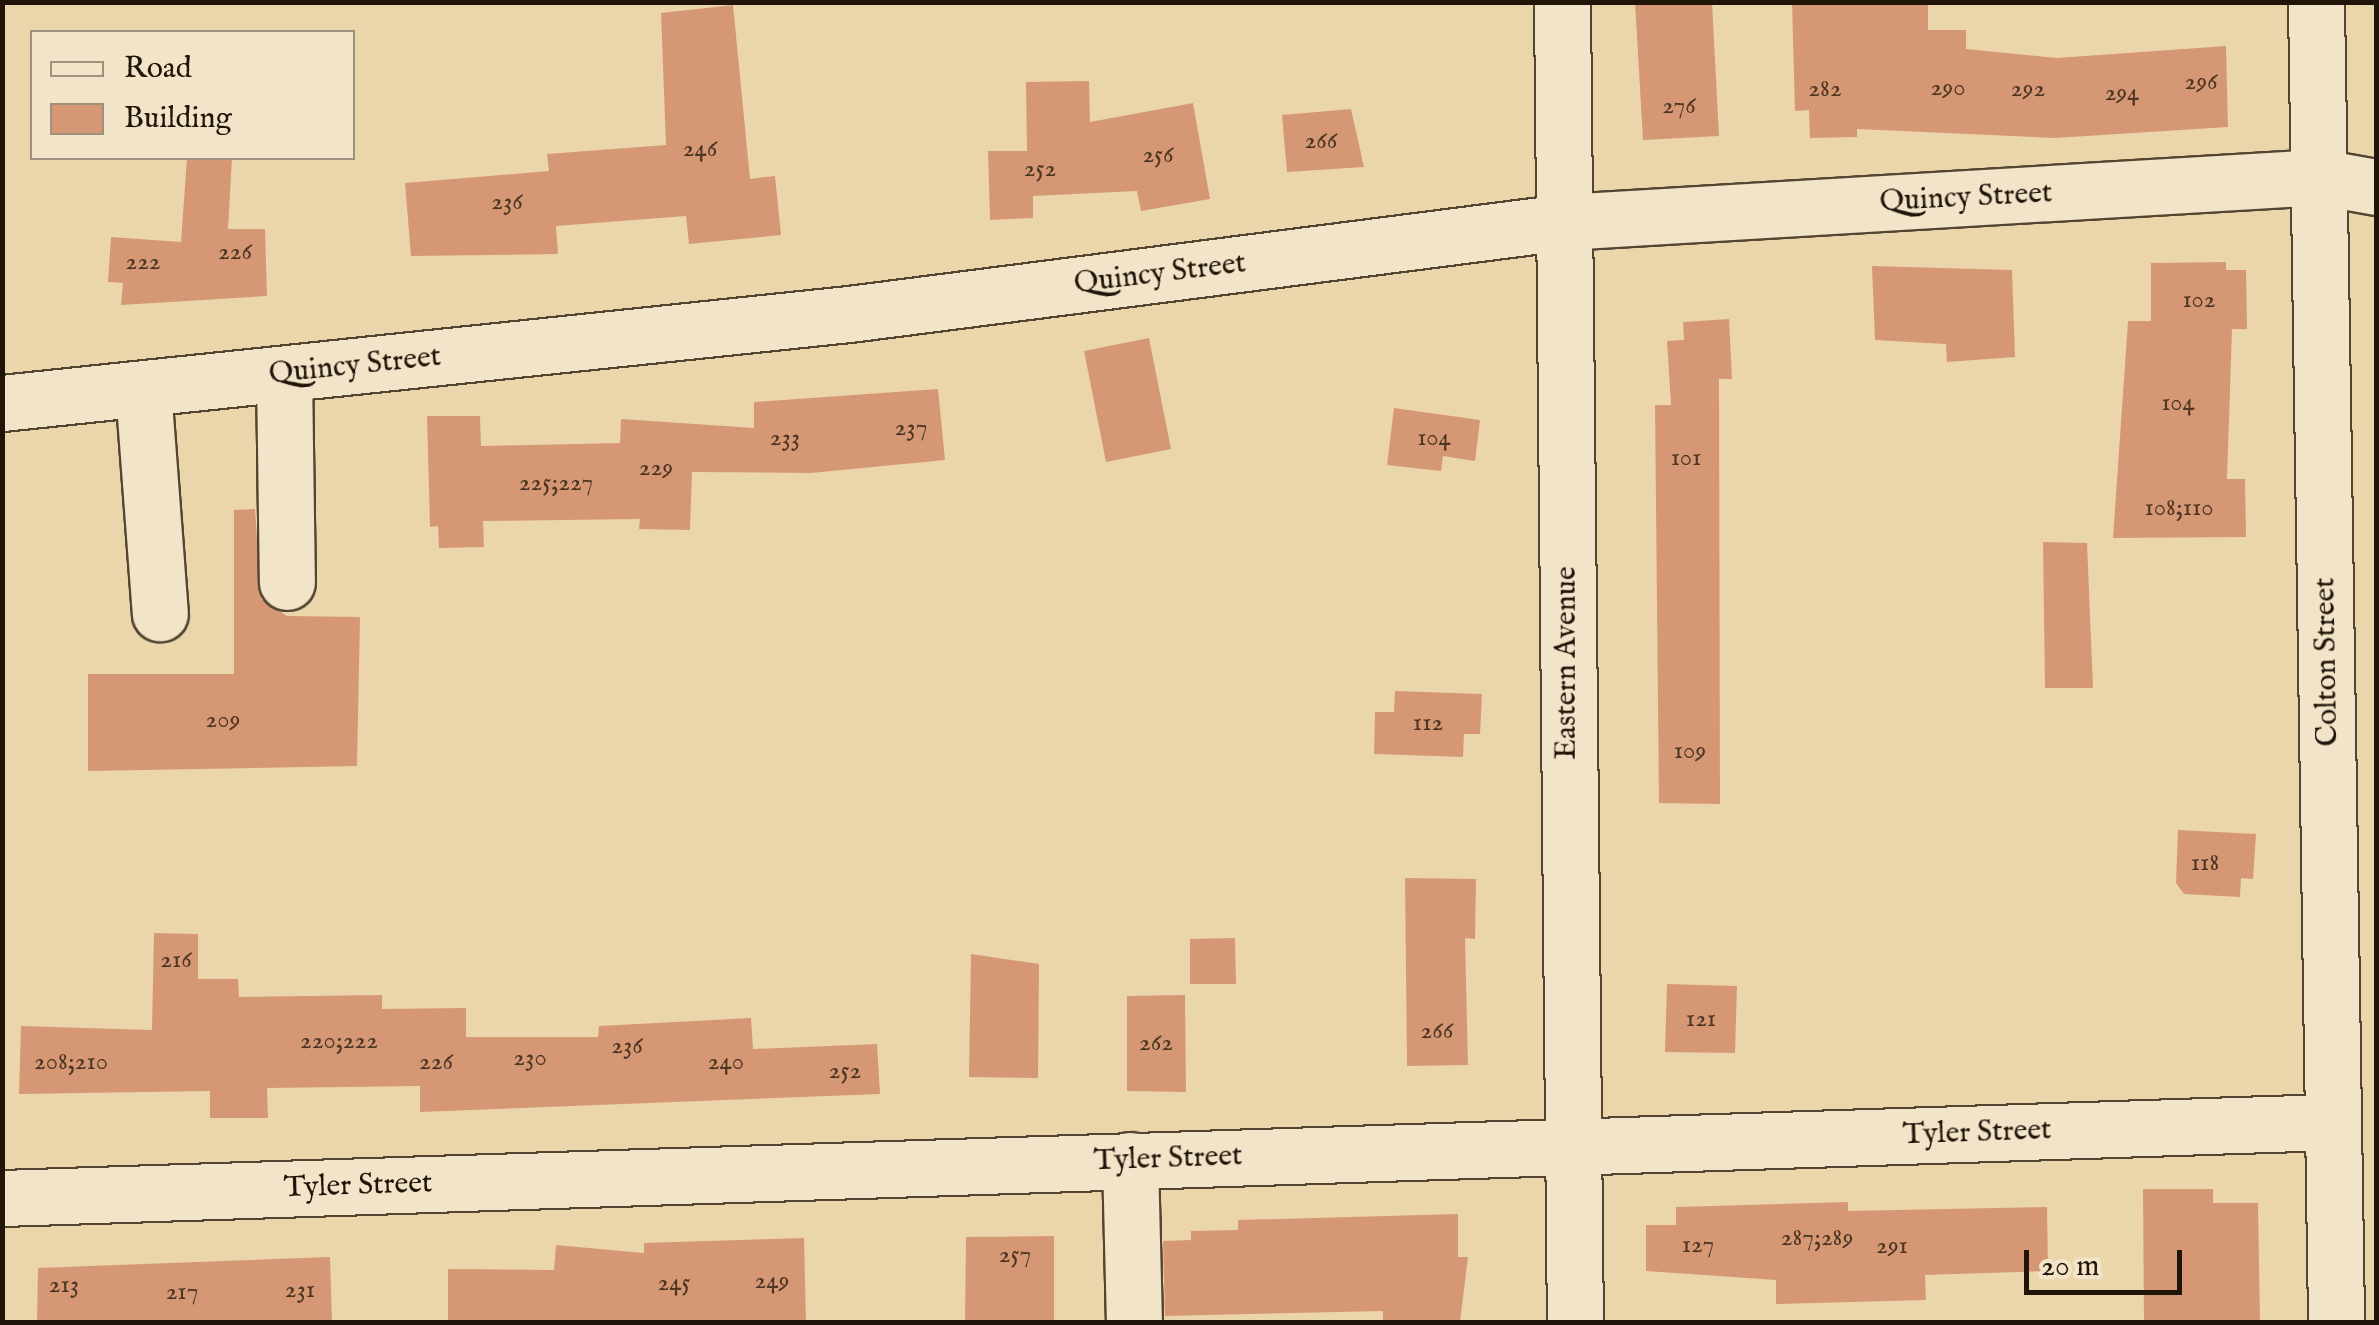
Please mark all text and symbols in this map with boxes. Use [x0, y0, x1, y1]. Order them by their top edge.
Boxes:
legend [30, 30, 355, 160]
text: Road [124, 50, 192, 88]
house number: 296 [2184, 67, 2218, 97]
house number: 290 [1931, 73, 1965, 103]
house number: 282 [1808, 74, 1842, 104]
house number: 292 [2011, 74, 2045, 104]
house number: 294 [2105, 78, 2139, 108]
house number: 276 [1662, 91, 1696, 121]
text: Building [124, 100, 232, 138]
house number: 266 [1305, 126, 1337, 156]
house number: 246 [683, 134, 717, 164]
house number: 256 [1142, 140, 1174, 170]
house number: 252 [1024, 154, 1056, 184]
street label: Quincy Street [1879, 176, 2053, 220]
house number: 236 [491, 187, 523, 217]
house number: 226 [218, 237, 252, 267]
street label: Quincy Street [1072, 246, 1248, 302]
house number: 222 [125, 247, 161, 277]
house number: 102 [2182, 285, 2216, 315]
street label: Quincy Street [267, 339, 443, 393]
house number: 104 [2161, 388, 2195, 418]
house number: 237 [895, 413, 927, 443]
house number: 233 [770, 423, 800, 453]
house number: 104 [1417, 423, 1451, 453]
house number: 101 [1671, 443, 1701, 473]
house number: 229 [639, 453, 673, 483]
house number: 225;227 [519, 468, 593, 498]
house number: 108;110 [2144, 493, 2214, 523]
street label: Eastern Avenue [1549, 566, 1585, 760]
street label: Colton Street [2308, 577, 2346, 747]
house number: 209 [206, 705, 240, 735]
house number: 112 [1413, 708, 1443, 738]
house number: 109 [1674, 736, 1706, 766]
house number: 118 [2191, 848, 2219, 878]
house number: 216 [160, 945, 192, 975]
house number: 121 [1686, 1004, 1716, 1034]
house number: 266 [1421, 1016, 1453, 1046]
house number: 220;222 [300, 1026, 378, 1056]
house number: 262 [1139, 1028, 1173, 1058]
house number: 236 [611, 1031, 643, 1061]
house number: 230 [513, 1043, 547, 1073]
house number: 208;210 [34, 1047, 108, 1077]
house number: 226 [419, 1047, 453, 1077]
house number: 240 [708, 1047, 744, 1077]
house number: 252 [829, 1056, 861, 1086]
street label: Tyler Street [1902, 1112, 2052, 1154]
street label: Tyler Street [1093, 1138, 1243, 1180]
street label: Tyler Street [283, 1165, 433, 1207]
house number: 287;289 [1781, 1223, 1853, 1253]
house number: 127 [1682, 1230, 1714, 1260]
scale bar [2029, 1230, 2186, 1292]
house number: 291 [1876, 1231, 1908, 1261]
house number: 257 [999, 1240, 1031, 1270]
text: 20 m [2041, 1248, 2100, 1286]
house number: 249 [755, 1266, 789, 1296]
house number: 245 [658, 1268, 690, 1298]
house number: 213 [49, 1270, 79, 1300]
house number: 231 [285, 1275, 315, 1305]
house number: 217 [166, 1277, 198, 1307]

